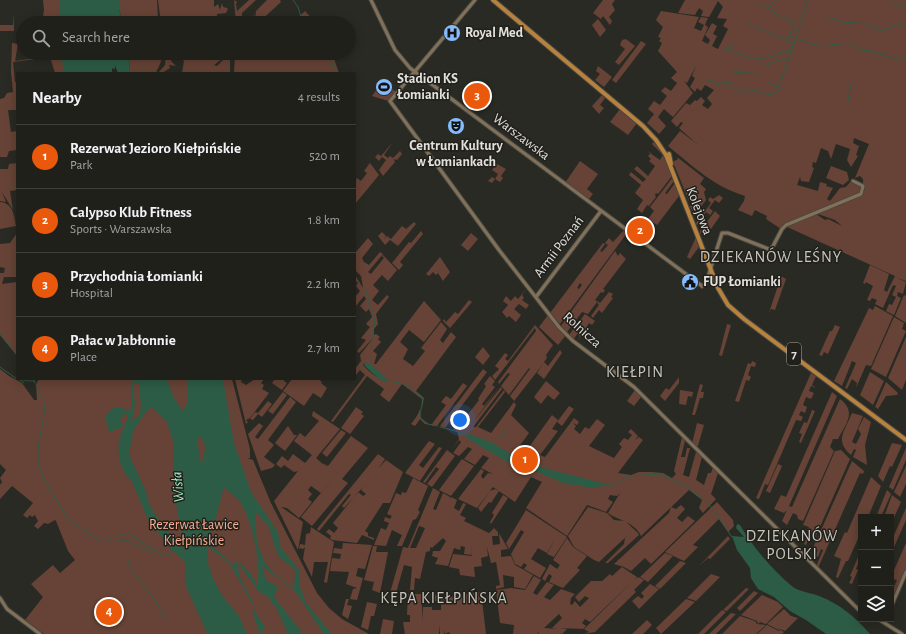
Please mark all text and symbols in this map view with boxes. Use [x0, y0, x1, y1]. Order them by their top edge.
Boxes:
search box [16, 16, 356, 60]
hospital icon: Royal Med [442, 23, 462, 43]
place label: Royal Med [465, 26, 524, 40]
icon: search [30, 27, 52, 49]
text: Search here [62, 30, 130, 45]
place label: Stadion KS Łomianki [396, 72, 458, 102]
sports icon: Stadion KS Łomianki [374, 77, 394, 97]
pin: 3 [464, 81, 490, 111]
text: Nearby [32, 89, 82, 106]
text: 4 results [298, 91, 340, 104]
street label: Warszawska [490, 111, 552, 163]
theatre icon: Centrum Kultury w Łomiankach [446, 116, 466, 136]
place label: Centrum Kultury w Łomiankach [409, 139, 503, 169]
text: Rezerwat Jezioro Kiełpińskie [70, 141, 241, 156]
text: 1 [43, 150, 47, 163]
text: 520 m [309, 150, 340, 163]
text: Park [70, 159, 92, 172]
street label: Kolejowa [683, 185, 715, 237]
text: Calypso Klub Fitness [70, 205, 192, 220]
text: 2 [42, 214, 48, 227]
text: 1.8 km [308, 214, 340, 227]
street label: Armii Poznań [532, 214, 586, 280]
pin: 2 [627, 216, 653, 246]
text: Sports · Warszawska [70, 223, 172, 236]
district label: DZIEKANÓW LEŚNY [700, 246, 842, 265]
text: Przychodnia Łomianki [70, 269, 203, 284]
public building icon: FUP Łomianki [680, 272, 700, 292]
place label: FUP Łomianki [703, 275, 781, 289]
text: 3 [42, 278, 48, 291]
text: 2.2 km [307, 278, 340, 291]
text: Hospital [70, 287, 113, 300]
street label: Rolnicza [560, 309, 604, 351]
text: Pałac w Jabłonnie [70, 333, 176, 348]
text: 4 [42, 342, 48, 355]
text: 2.7 km [307, 342, 340, 355]
road number: 7 [787, 343, 801, 365]
text: Place [70, 351, 97, 364]
district label: KIEŁPIN [606, 364, 664, 380]
your location [450, 410, 470, 430]
pin: 1 [512, 445, 538, 475]
water label: Wisła [169, 471, 187, 503]
map controls [858, 514, 894, 622]
button: + [858, 514, 894, 550]
park label: Rezerwat Ławice Kiełpińskie [149, 518, 239, 548]
district label: DZIEKANÓW POLSKI [746, 526, 838, 562]
button: − [858, 550, 894, 586]
button: layers [858, 586, 894, 622]
district label: KĘPA KIEŁPIŃSKA [380, 588, 508, 606]
pin: 4 [96, 597, 122, 627]

